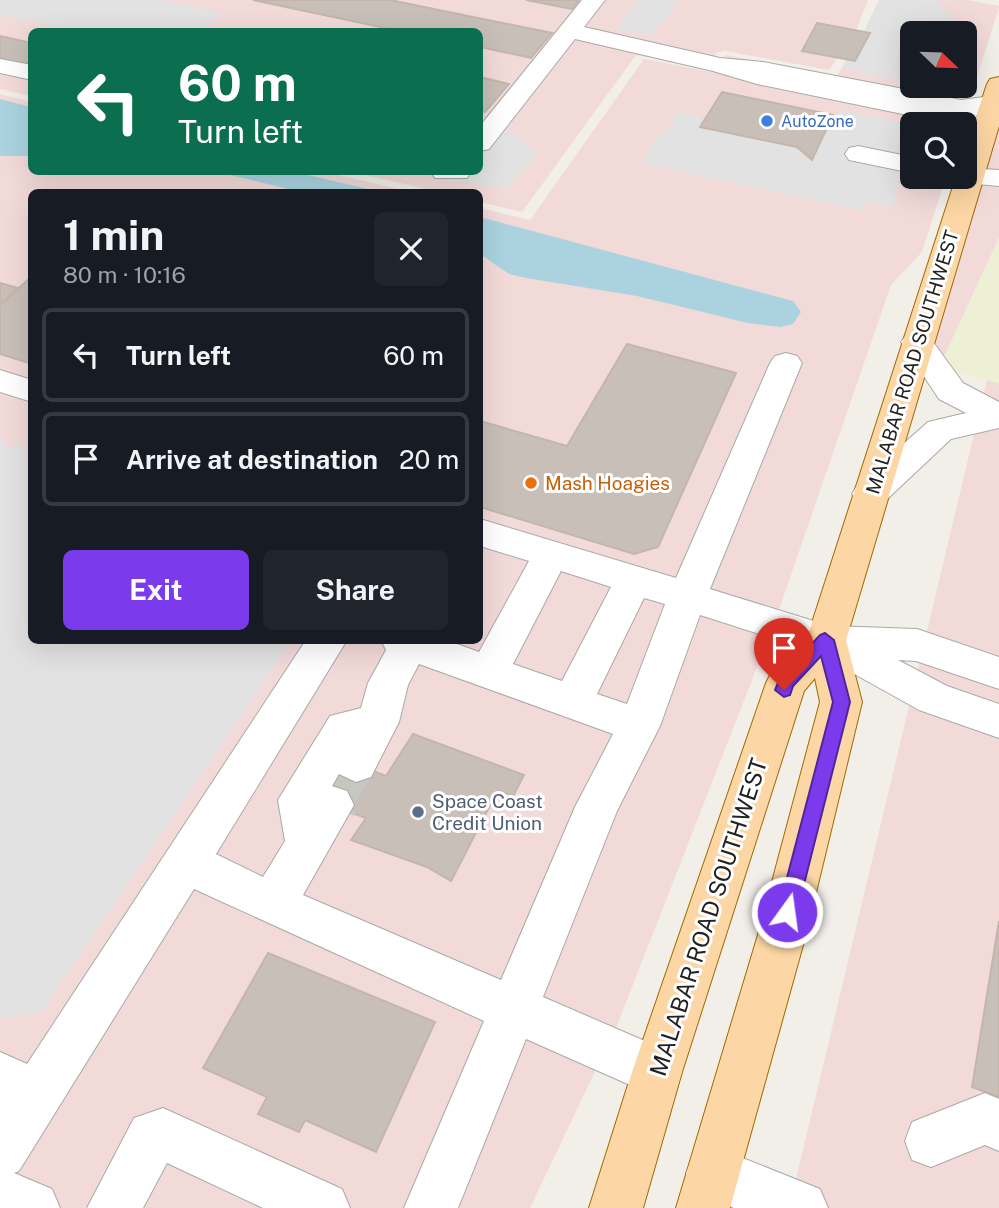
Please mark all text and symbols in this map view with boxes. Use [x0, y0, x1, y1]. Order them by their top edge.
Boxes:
north arrow [900, 21, 976, 98]
map controls [900, 21, 977, 189]
text: 60 m [178, 54, 297, 112]
icon: left [63, 56, 154, 147]
place label: AutoZone [781, 112, 854, 131]
button: search [900, 112, 977, 189]
text: Turn left [178, 113, 303, 150]
marker: AutoZone [759, 113, 775, 129]
text: 1 min [63, 210, 164, 259]
button: close [374, 212, 448, 286]
street label: MALABAR ROAD SOUTHWEST [861, 227, 963, 497]
text: 80 m · 10:16 [63, 261, 186, 288]
icon: left [67, 336, 105, 374]
text: Turn left [126, 340, 231, 371]
text: 60 m [383, 340, 444, 371]
icon: arrive [67, 440, 105, 478]
text: Arrive at destination [126, 444, 378, 475]
text: 20 m [399, 444, 459, 475]
place label: Mash Hoagies [545, 472, 670, 494]
marker: Mash Hoagies [523, 475, 539, 491]
button: Exit [63, 550, 249, 630]
button: Share [263, 550, 448, 630]
pin [754, 618, 814, 690]
icon: arrive [765, 629, 803, 667]
street label: MALABAR ROAD SOUTHWEST [644, 754, 772, 1079]
place label: Space Coast Credit Union [432, 790, 543, 834]
marker: Space Coast Credit Union [410, 804, 426, 820]
position arrow [750, 875, 824, 949]

